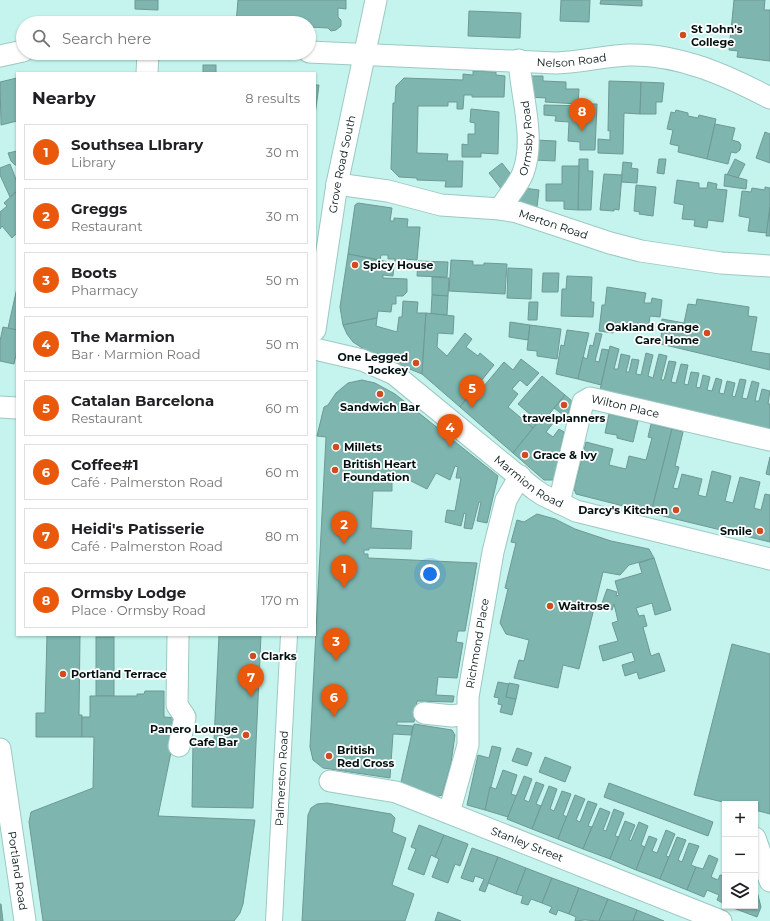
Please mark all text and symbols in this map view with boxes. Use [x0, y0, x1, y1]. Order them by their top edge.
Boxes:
search box [16, 16, 316, 60]
place label: St John's College [691, 22, 743, 49]
icon: search [30, 27, 52, 49]
text: Search here [62, 29, 151, 48]
marker: St John's College [678, 30, 688, 40]
street label: Nelson Road [536, 50, 607, 70]
text: Nearby [32, 88, 96, 108]
text: 8 results [245, 90, 300, 106]
pin: 8 [569, 98, 595, 131]
street label: Ormsby Road [516, 100, 535, 178]
street label: Grove Road South [326, 114, 358, 214]
text: Southsea LIbrary [71, 135, 203, 154]
text: 1 [43, 144, 49, 160]
text: 30 m [266, 144, 299, 160]
text: Library [71, 154, 116, 170]
text: Greggs [71, 199, 127, 218]
street label: Merton Road [517, 206, 590, 242]
text: 2 [42, 208, 50, 224]
text: 30 m [266, 208, 299, 224]
text: Restaurant [71, 218, 142, 234]
place label: Spicy House [363, 258, 434, 272]
marker: Spicy House [350, 260, 360, 270]
text: Boots [71, 263, 117, 282]
text: 3 [42, 272, 50, 288]
text: 50 m [266, 272, 299, 288]
text: Pharmacy [71, 282, 138, 298]
place label: Oakland Grange Care Home [605, 320, 699, 347]
text: The Marmion [71, 327, 175, 346]
marker: Oakland Grange Care Home [702, 328, 712, 338]
text: 4 [42, 336, 50, 352]
text: 50 m [266, 336, 299, 352]
text: Bar · Marmion Road [71, 346, 201, 362]
place label: One Legged Jockey [338, 350, 408, 377]
marker: One Legged Jockey [411, 358, 421, 368]
pin: 5 [459, 375, 485, 408]
marker: Sandwich Bar [375, 389, 385, 399]
text: Catalan Barcelona [71, 391, 214, 410]
street label: Wilton Place [590, 391, 661, 421]
text: 5 [42, 400, 50, 416]
text: 60 m [265, 400, 299, 416]
place label: Sandwich Bar [340, 400, 420, 414]
marker: travelplanners [559, 400, 569, 410]
text: Restaurant [71, 410, 142, 426]
place label: travelplanners [523, 411, 606, 425]
pin: 4 [437, 414, 463, 447]
place label: Millets [344, 440, 382, 454]
marker: Millets [331, 442, 341, 452]
place label: Grace & Ivy [533, 448, 597, 462]
marker: Grace & Ivy [520, 450, 530, 460]
street label: Marmion Road [491, 452, 566, 511]
text: Coffee#1 [71, 455, 139, 474]
place label: British Heart Foundation [343, 457, 416, 484]
text: 6 [42, 464, 50, 480]
text: 60 m [265, 464, 299, 480]
marker: British Heart Foundation [330, 465, 340, 475]
text: Café · Palmerston Road [71, 474, 223, 490]
place label: Darcy's Kitchen [578, 503, 668, 517]
marker: Darcy's Kitchen [671, 505, 681, 515]
pin: 2 [331, 511, 357, 544]
text: Heidi's Patisserie [71, 519, 205, 538]
place label: Smile [720, 524, 752, 538]
marker: Smile [755, 526, 765, 536]
text: 7 [42, 528, 50, 544]
text: 80 m [265, 528, 299, 544]
text: Café · Palmerston Road [71, 538, 223, 554]
pin: 1 [331, 555, 357, 588]
your location [420, 564, 440, 584]
text: Ormsby Lodge [71, 583, 186, 602]
text: 8 [42, 592, 50, 608]
text: 170 m [261, 592, 299, 608]
street label: Richmond Place [463, 597, 492, 689]
place label: Waitrose [558, 599, 610, 613]
marker: Waitrose [545, 601, 555, 611]
text: Place · Ormsby Road [71, 602, 206, 618]
pin: 3 [323, 628, 349, 661]
place label: Clarks [261, 649, 297, 663]
marker: Clarks [248, 651, 258, 661]
pin: 7 [238, 664, 264, 697]
place label: Portland Terrace [71, 667, 167, 681]
marker: Portland Terrace [58, 669, 68, 679]
pin: 6 [321, 684, 347, 717]
place label: Panero Lounge Cafe Bar [150, 722, 238, 749]
marker: Panero Lounge Cafe Bar [241, 730, 251, 740]
street label: Palmerston Road [272, 730, 291, 826]
place label: British Red Cross [337, 743, 394, 770]
marker: British Red Cross [324, 751, 334, 761]
map controls [722, 801, 758, 909]
button: + [722, 801, 758, 837]
street label: Stanley Street [489, 823, 566, 865]
street label: Portland Road [5, 830, 30, 911]
button: − [722, 837, 758, 873]
button: layers [722, 873, 758, 909]

